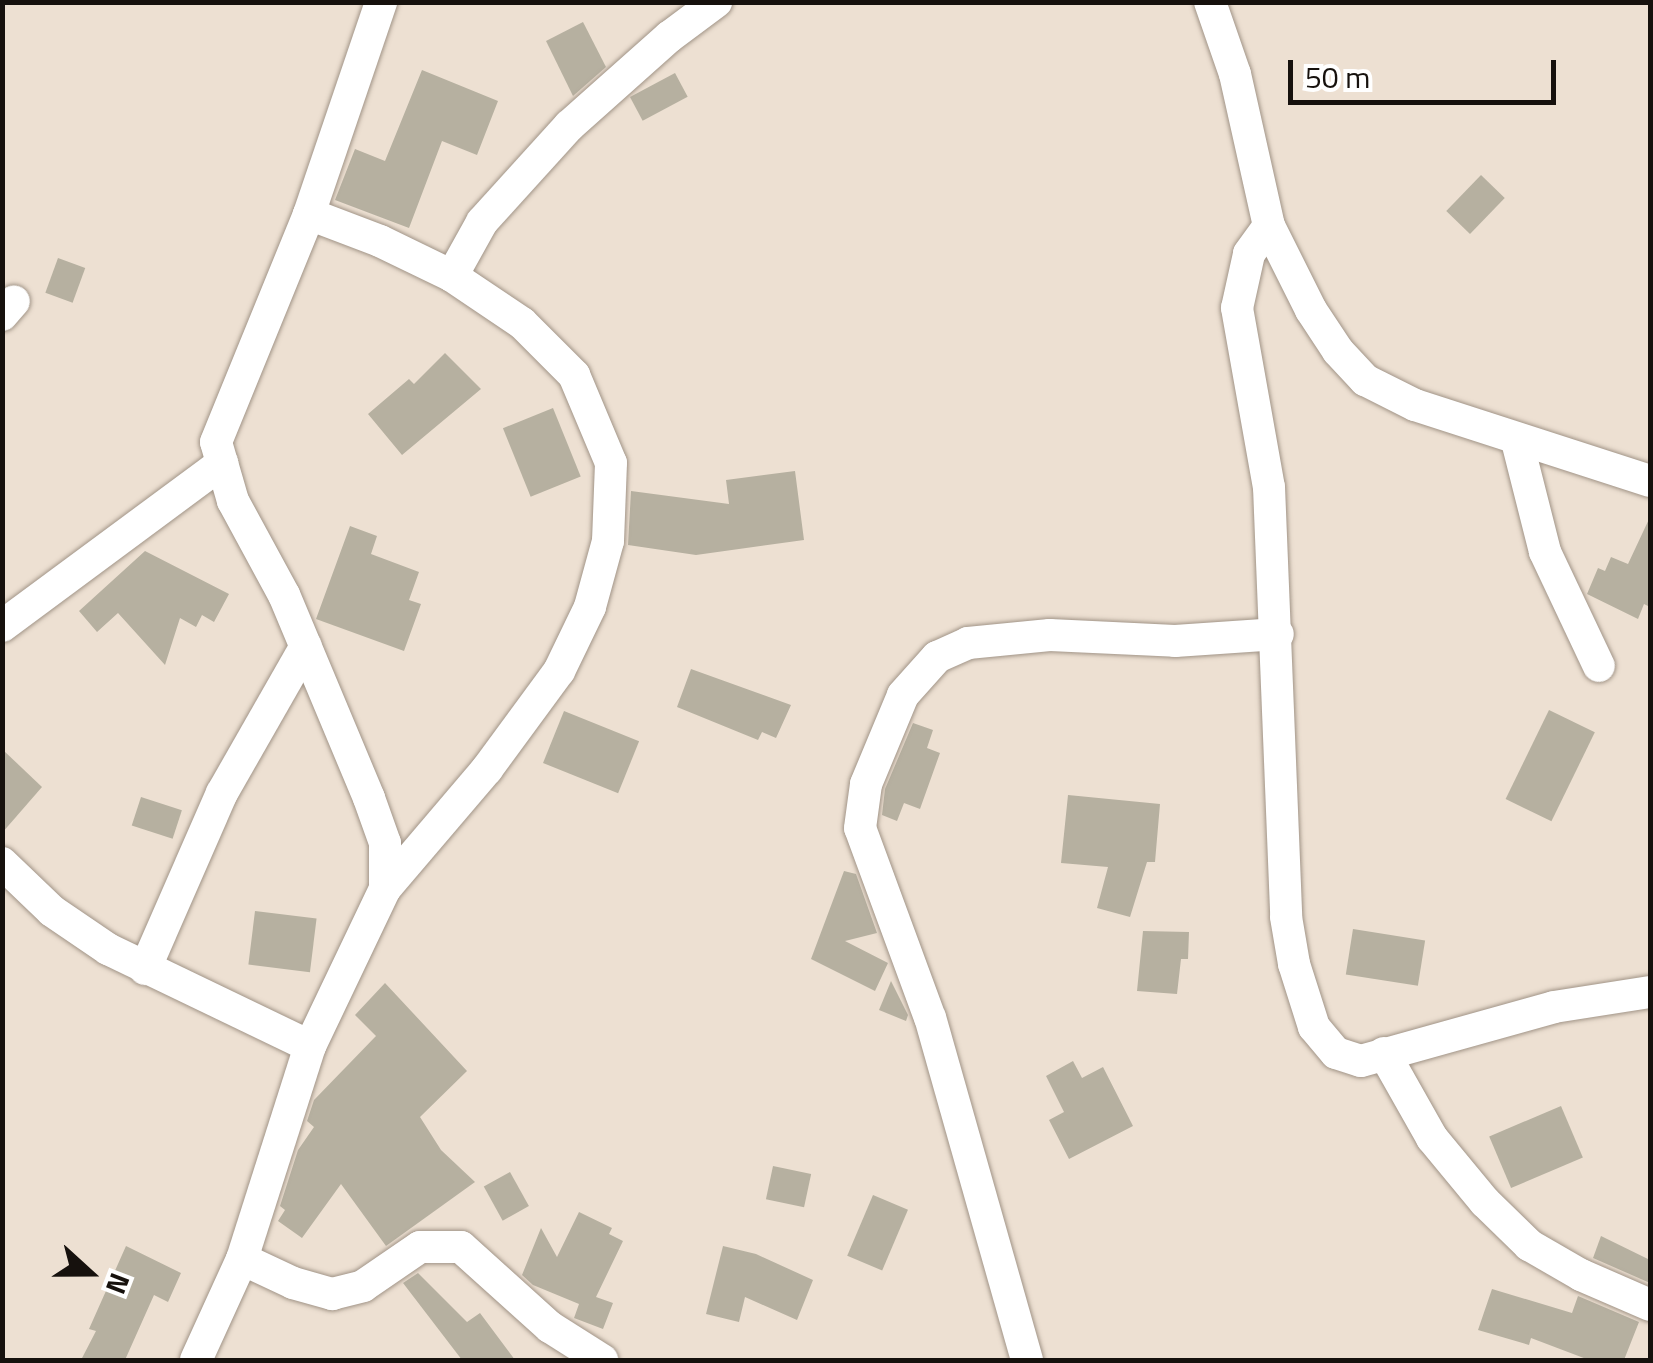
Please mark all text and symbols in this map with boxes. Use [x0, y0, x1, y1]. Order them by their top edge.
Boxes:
scale bar [1293, 40, 1560, 102]
text: 50 m [1305, 54, 1370, 100]
north arrow [40, 1223, 140, 1323]
text: N [95, 1267, 142, 1301]

